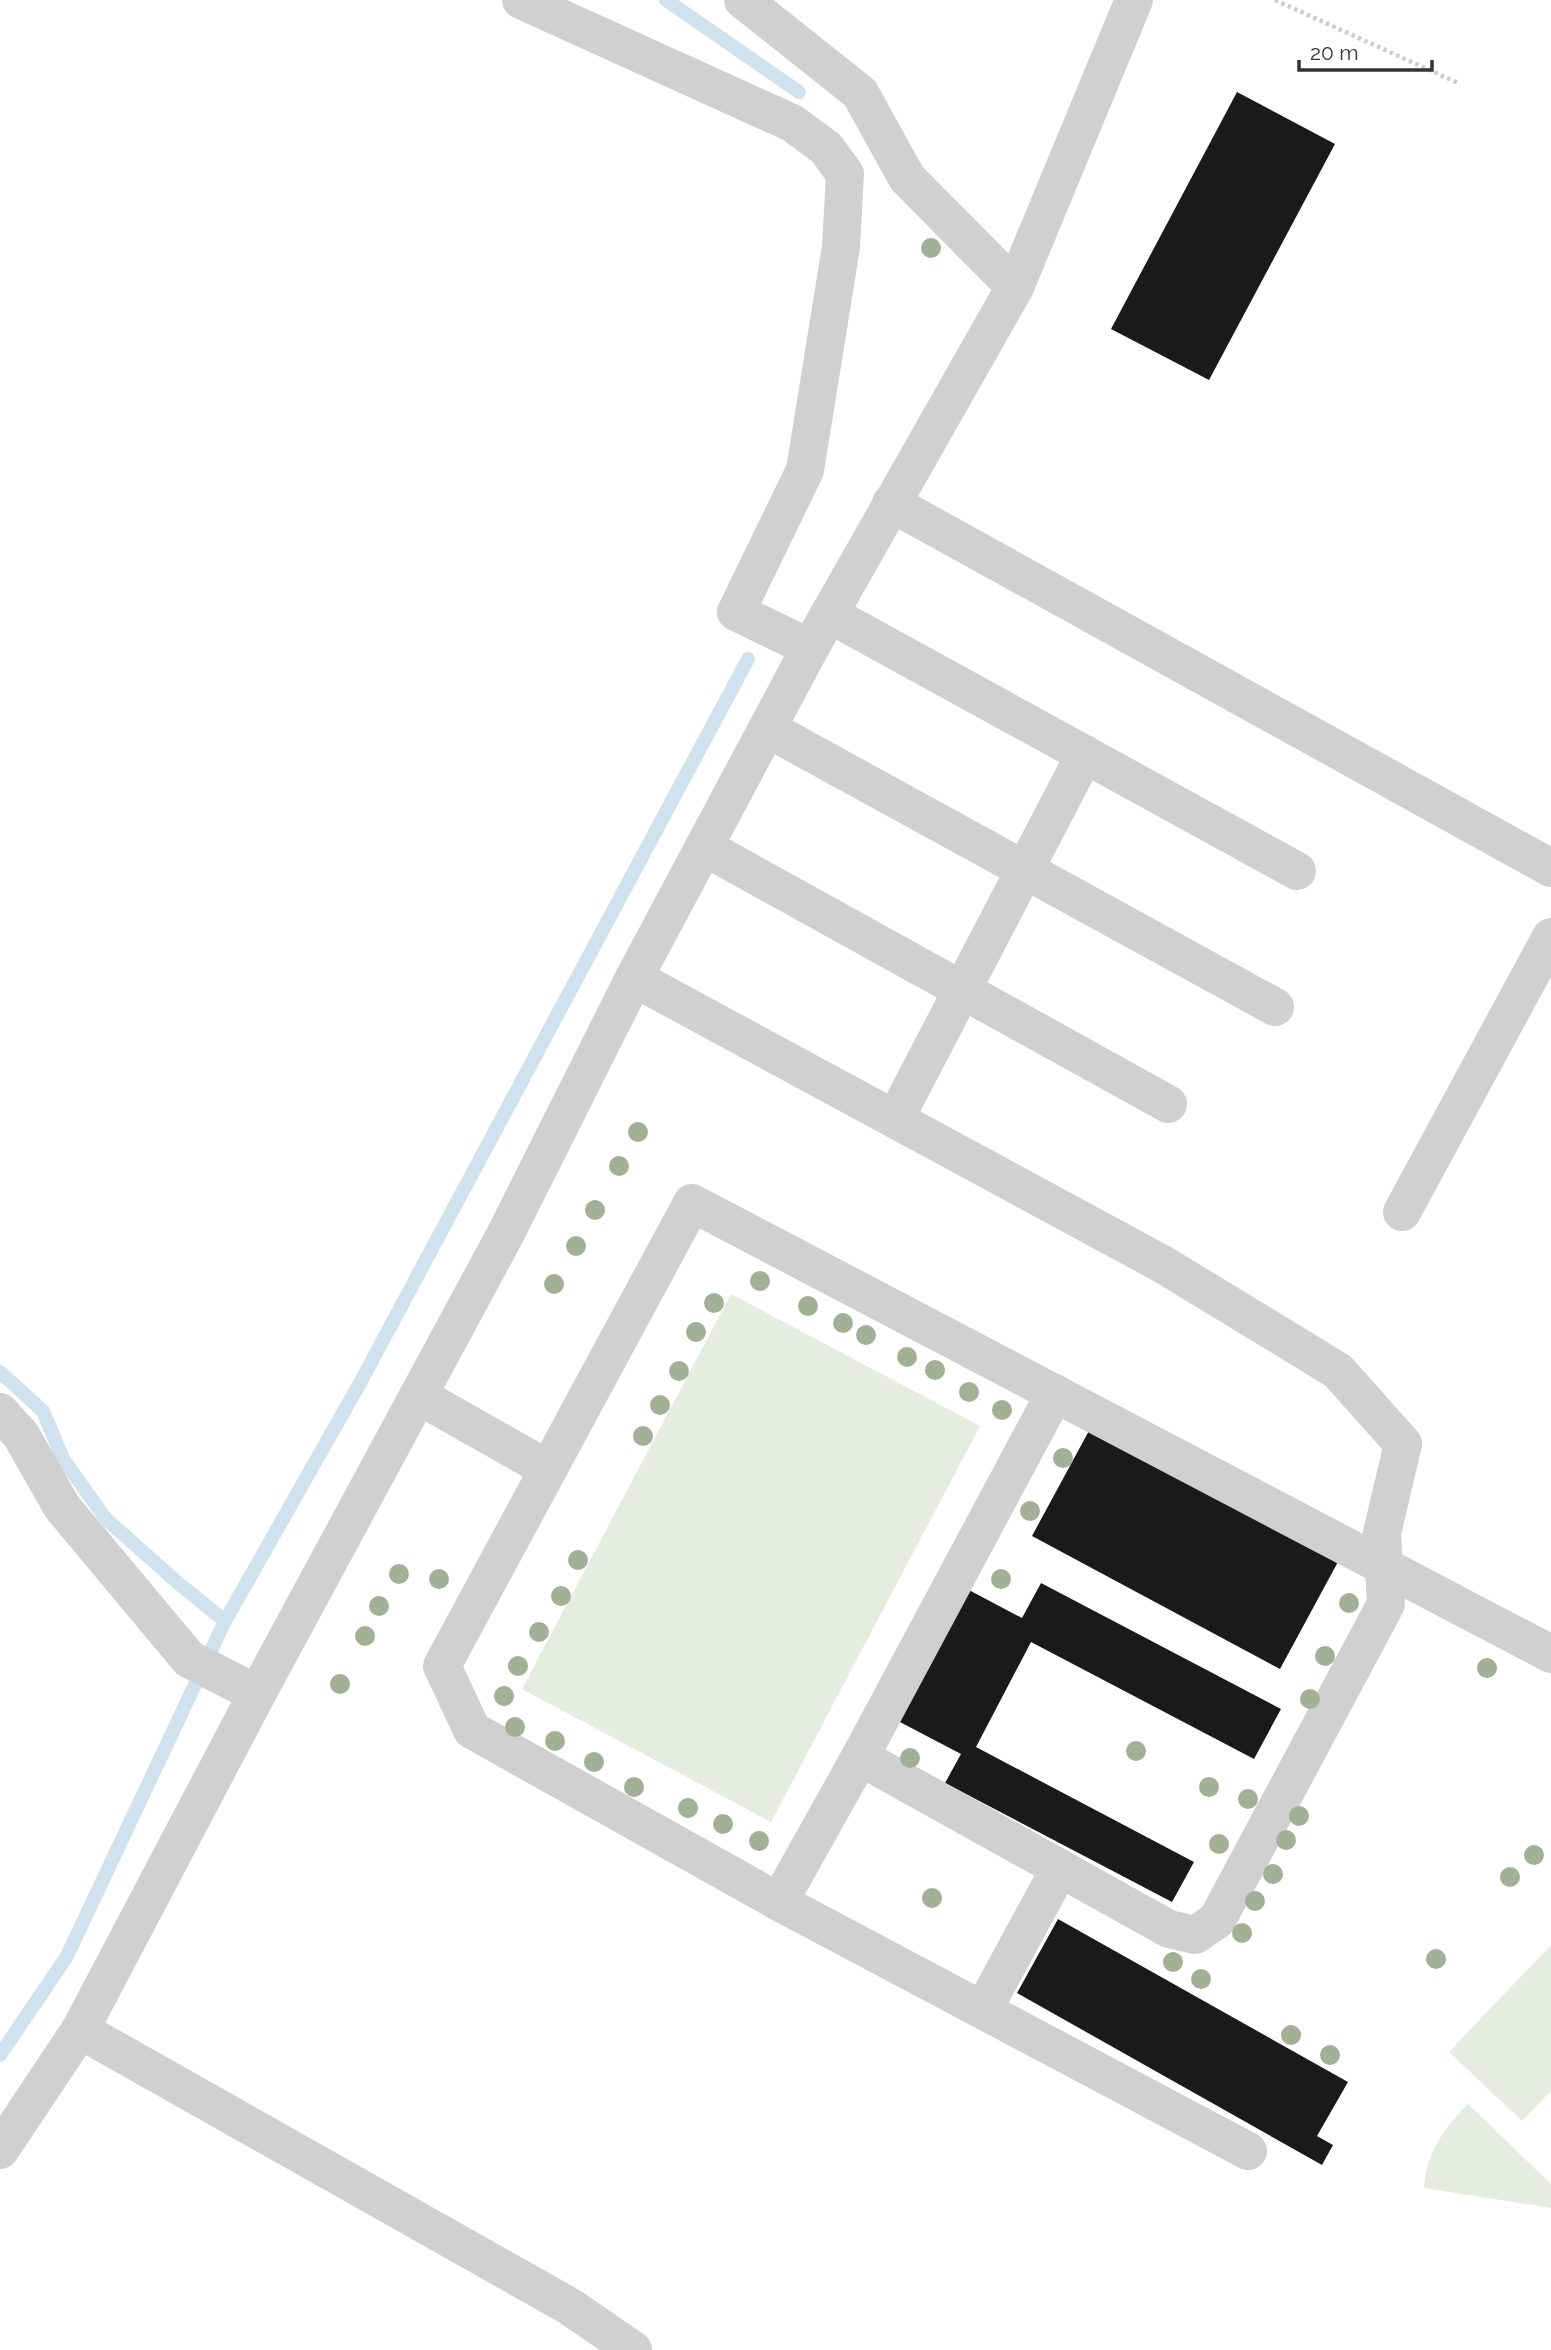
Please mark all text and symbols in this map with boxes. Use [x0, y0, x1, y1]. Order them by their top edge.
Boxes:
scale bar [1299, 28, 1432, 72]
text: 20 m [1310, 40, 1358, 65]

